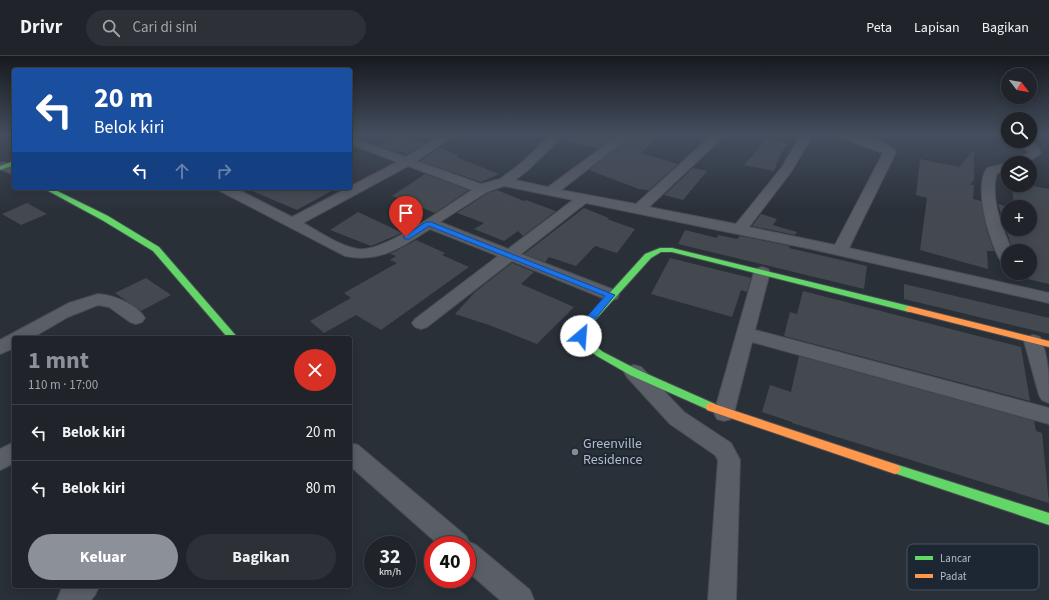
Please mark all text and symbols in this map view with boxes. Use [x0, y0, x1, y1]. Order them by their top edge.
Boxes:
search box [86, 10, 366, 46]
text: Drivr [20, 14, 62, 41]
icon: search [100, 17, 122, 39]
text: Cari di sini [132, 17, 197, 38]
text: Peta [866, 18, 892, 38]
text: Lapisan [914, 18, 960, 38]
text: Bagikan [982, 18, 1029, 38]
north arrow [1001, 68, 1037, 104]
map controls [1001, 68, 1037, 280]
text: 20 m [94, 78, 153, 118]
icon: left [28, 84, 80, 136]
button: search [1001, 112, 1037, 148]
text: Belok kiri [94, 115, 164, 140]
button: layers [1001, 156, 1037, 192]
icon: left [129, 160, 151, 182]
icon: ahead [171, 160, 193, 182]
icon: right [213, 160, 235, 182]
pin [389, 196, 423, 237]
button: + [1001, 200, 1037, 236]
icon: arrive [395, 202, 417, 224]
button: − [1001, 244, 1037, 280]
position arrow [560, 315, 602, 357]
text: 1 mnt [28, 343, 89, 378]
button: close [294, 349, 336, 391]
text: 110 m · 17:00 [28, 376, 98, 394]
icon: left [28, 422, 50, 444]
text: Belok kiri [62, 422, 125, 443]
text: 20 m [306, 422, 336, 443]
place label: Greenville Residence [583, 434, 643, 470]
marker: Greenville Residence [570, 447, 580, 457]
icon: left [28, 478, 50, 500]
text: Belok kiri [62, 478, 125, 499]
text: 80 m [306, 478, 336, 499]
button: Keluar [28, 534, 178, 580]
button: Bagikan [186, 534, 336, 580]
speed limit sign: 40 [424, 536, 476, 588]
text: 32 [379, 543, 401, 571]
legend [907, 544, 1039, 590]
text: Lancar [940, 551, 971, 566]
text: km/h [379, 565, 401, 579]
text: Padat [940, 569, 967, 584]

